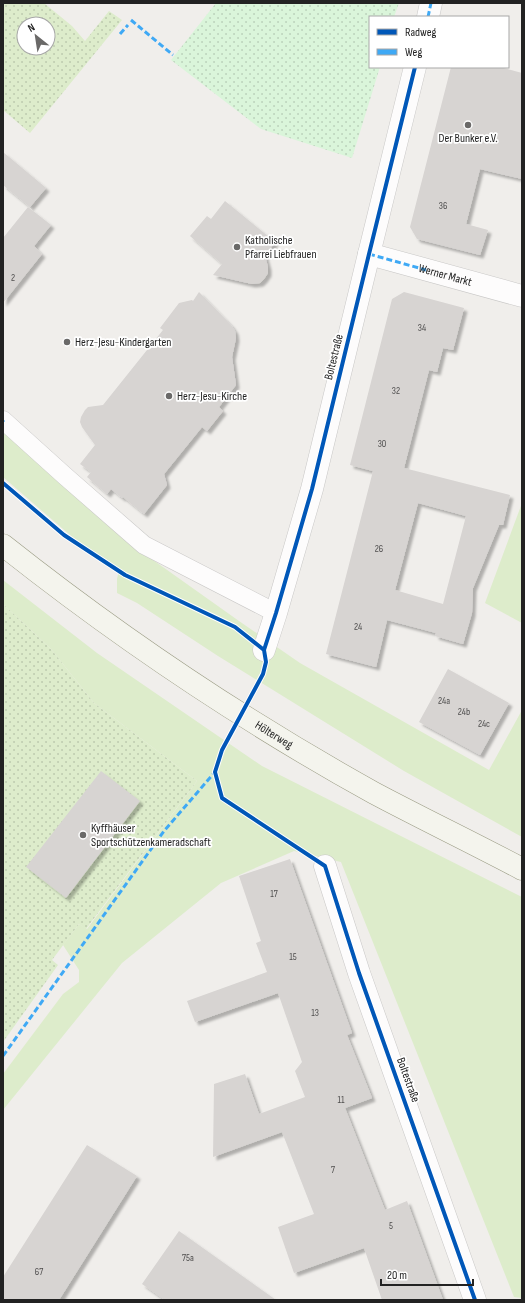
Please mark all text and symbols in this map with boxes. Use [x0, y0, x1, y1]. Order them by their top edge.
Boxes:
north arrow [16, 16, 56, 56]
legend [369, 16, 509, 68]
text: N [25, 21, 37, 35]
text: Radweg [405, 25, 437, 40]
text: Weg [405, 45, 422, 60]
marker: Der Bunker e.V. [463, 120, 473, 130]
place label: Der Bunker e.V. [438, 131, 498, 146]
house number: 36 [439, 200, 447, 212]
place label: Katholische Pfarrei Liebfrauen [245, 233, 317, 262]
marker: Katholische Pfarrei Liebfrauen [232, 242, 242, 252]
street label: Werner Markt [417, 260, 474, 289]
house number: 2 [11, 272, 15, 284]
house number: 34 [418, 322, 426, 334]
street label: Boltestraße [321, 332, 347, 381]
place label: Herz-Jesu-Kindergarten [75, 335, 171, 350]
marker: Herz-Jesu-Kindergarten [62, 337, 72, 347]
house number: 32 [392, 385, 400, 397]
place label: Herz-Jesu-Kirche [177, 389, 247, 404]
marker: Herz-Jesu-Kirche [164, 391, 174, 401]
house number: 30 [378, 438, 386, 450]
house number: 26 [375, 543, 383, 555]
house number: 24 [354, 621, 362, 633]
house number: 24a [438, 695, 450, 707]
house number: 24b [458, 706, 470, 718]
street label: Hölterweg [252, 717, 296, 752]
house number: 24c [478, 718, 490, 730]
place label: Kyffhäuser Sportschützenkameradschaft [91, 821, 211, 850]
marker: Kyffhäuser Sportschützenkameradschaft [78, 830, 88, 840]
house number: 17 [270, 888, 278, 900]
house number: 15 [289, 951, 297, 963]
house number: 13 [311, 1007, 319, 1019]
street label: Boltestraße [393, 1056, 423, 1105]
house number: 11 [338, 1094, 345, 1106]
house number: 7 [331, 1164, 335, 1176]
house number: 5 [389, 1220, 393, 1232]
house number: 75a [182, 1252, 194, 1264]
scale bar [381, 1261, 473, 1287]
house number: 67 [35, 1266, 43, 1278]
text: 20 m [387, 1268, 407, 1283]

